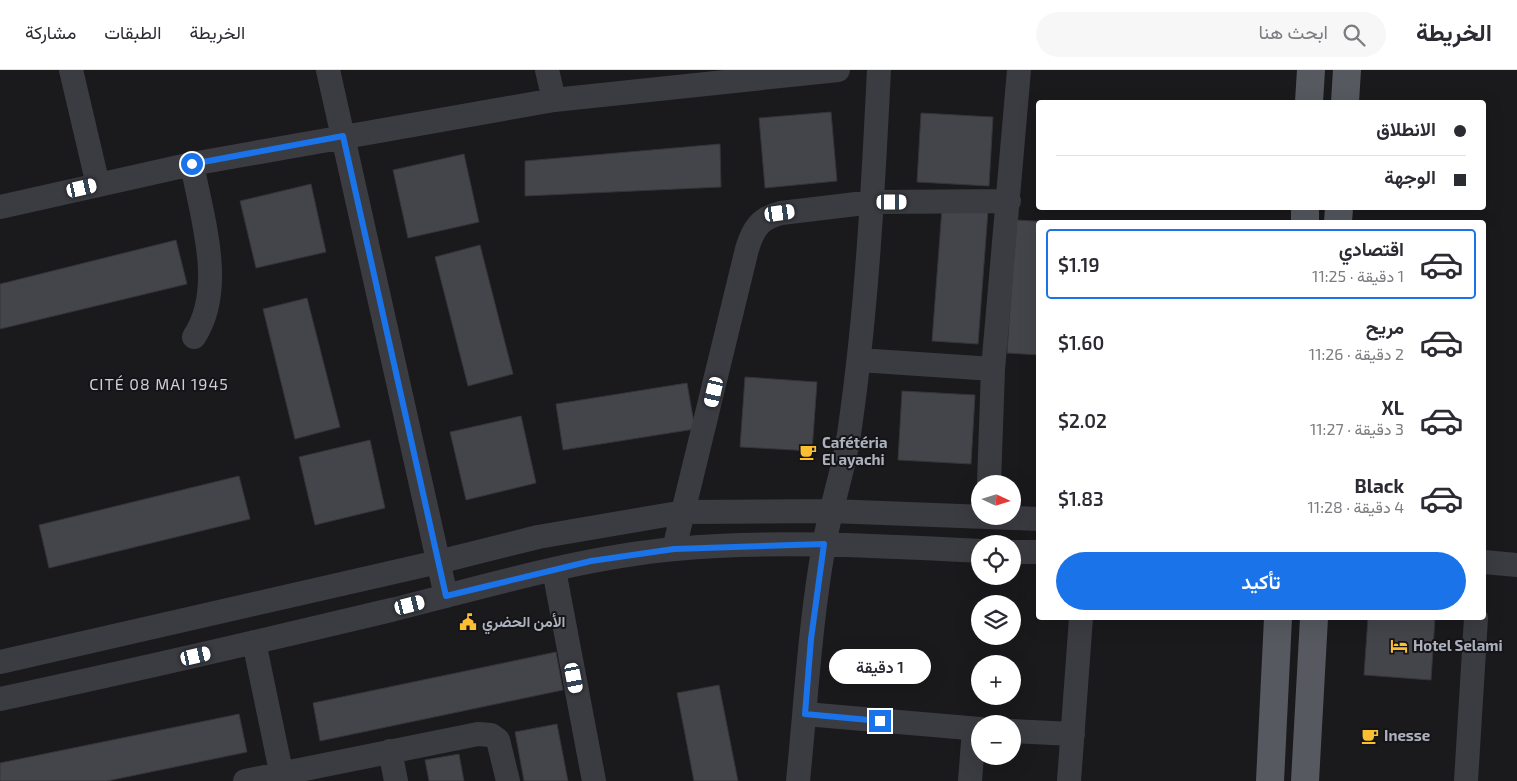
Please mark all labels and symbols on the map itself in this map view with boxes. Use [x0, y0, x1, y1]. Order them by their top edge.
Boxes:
route start [181, 153, 203, 175]
car [65, 177, 98, 199]
car [877, 195, 907, 210]
car [764, 203, 795, 223]
district label: CITÉ 08 MAI 1945 [89, 374, 229, 393]
car [703, 376, 724, 408]
place label: Cafétéria El ayachi [822, 433, 888, 469]
cafe icon: Cafétéria El ayachi [798, 442, 818, 462]
north arrow [971, 475, 1021, 525]
car [393, 594, 426, 616]
public building icon: الأمن الحضري [458, 612, 478, 632]
place label: الأمن الحضري [482, 612, 565, 635]
hotel icon: Hotel Selami [1389, 636, 1409, 656]
place label: Hotel Selami [1413, 636, 1503, 654]
car [179, 645, 212, 667]
callout: 1 دقيقة [829, 648, 931, 684]
car [563, 662, 584, 694]
route end [869, 710, 891, 732]
cafe icon: Inesse [1360, 726, 1380, 746]
place label: Inesse [1384, 726, 1430, 744]

